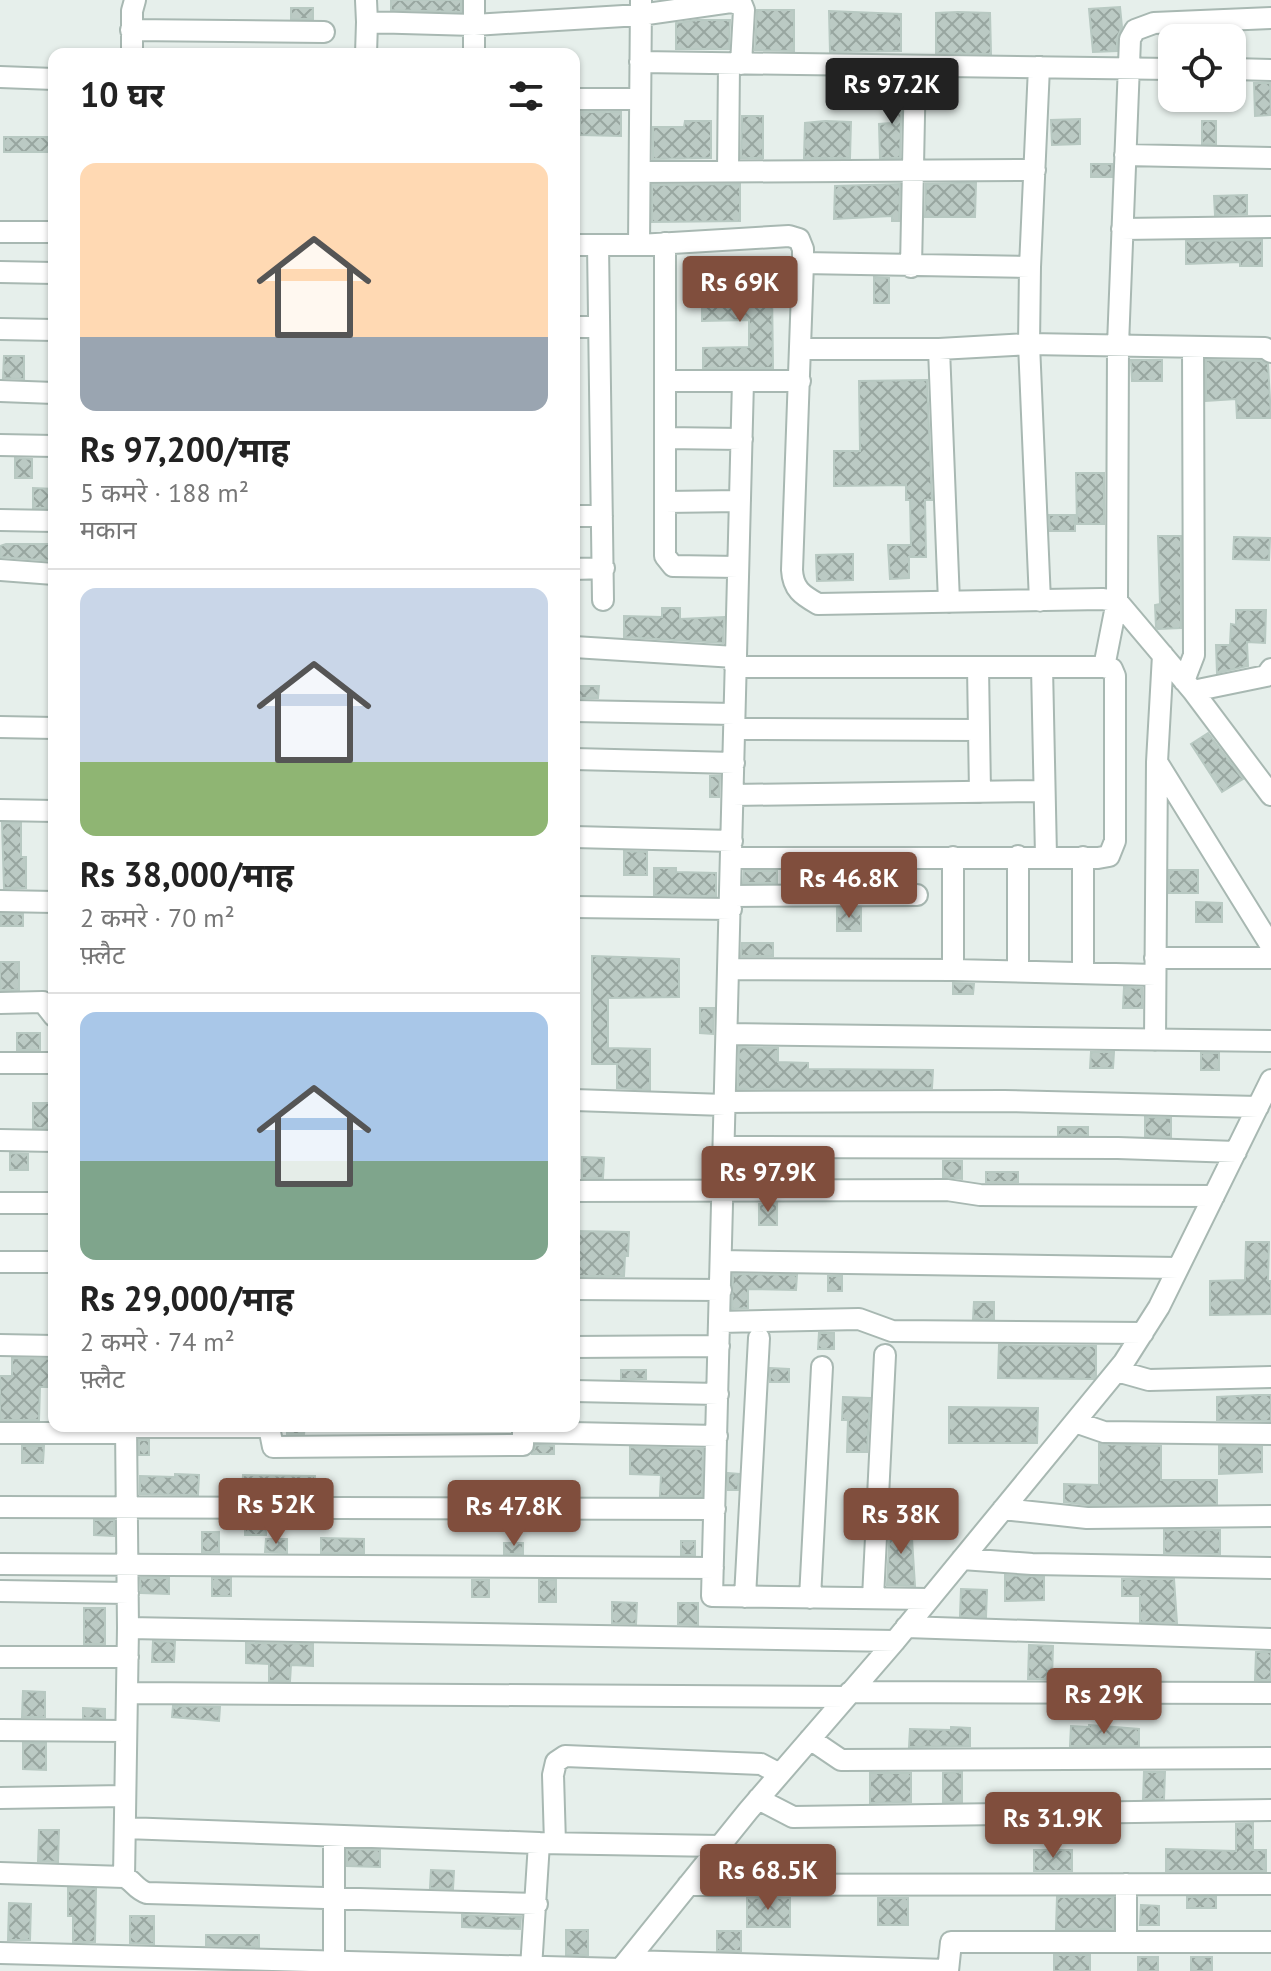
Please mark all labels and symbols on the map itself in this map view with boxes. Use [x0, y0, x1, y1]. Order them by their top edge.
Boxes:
pin: Rs 97.2K [809, 58, 975, 126]
pin: Rs 69K [675, 256, 805, 324]
pin: Rs 46.8K [766, 852, 932, 920]
pin: Rs 97.9K [685, 1146, 851, 1214]
pin: Rs 52K [211, 1478, 341, 1546]
pin: Rs 47.8K [431, 1480, 597, 1548]
pin: Rs 38K [836, 1488, 966, 1556]
pin: Rs 29K [1039, 1668, 1169, 1736]
pin: Rs 31.9K [970, 1792, 1136, 1860]
pin: Rs 68.5K [685, 1844, 851, 1912]

